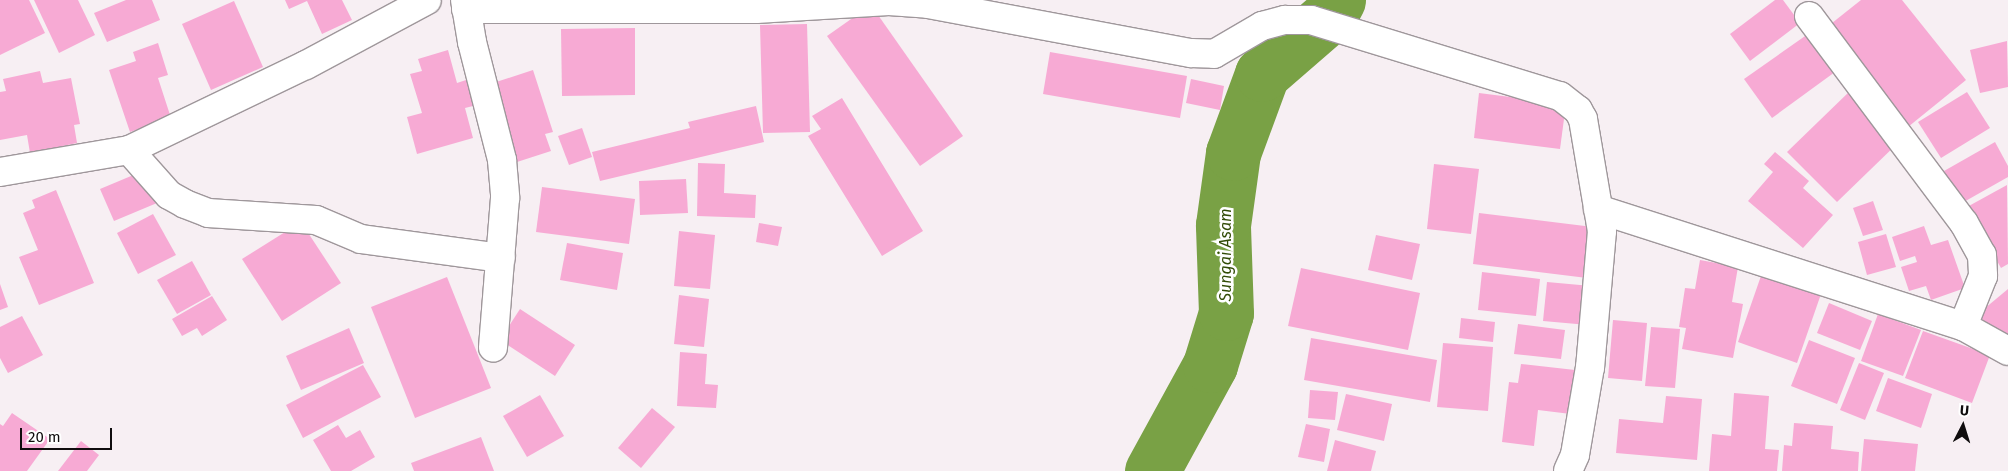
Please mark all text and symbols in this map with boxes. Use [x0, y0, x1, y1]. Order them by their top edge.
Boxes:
water label: Sungai Asam [1216, 208, 1236, 302]
north arrow [1938, 401, 1988, 451]
text: U [1959, 402, 1970, 419]
scale bar [22, 418, 115, 450]
text: 20 m [28, 428, 61, 446]

